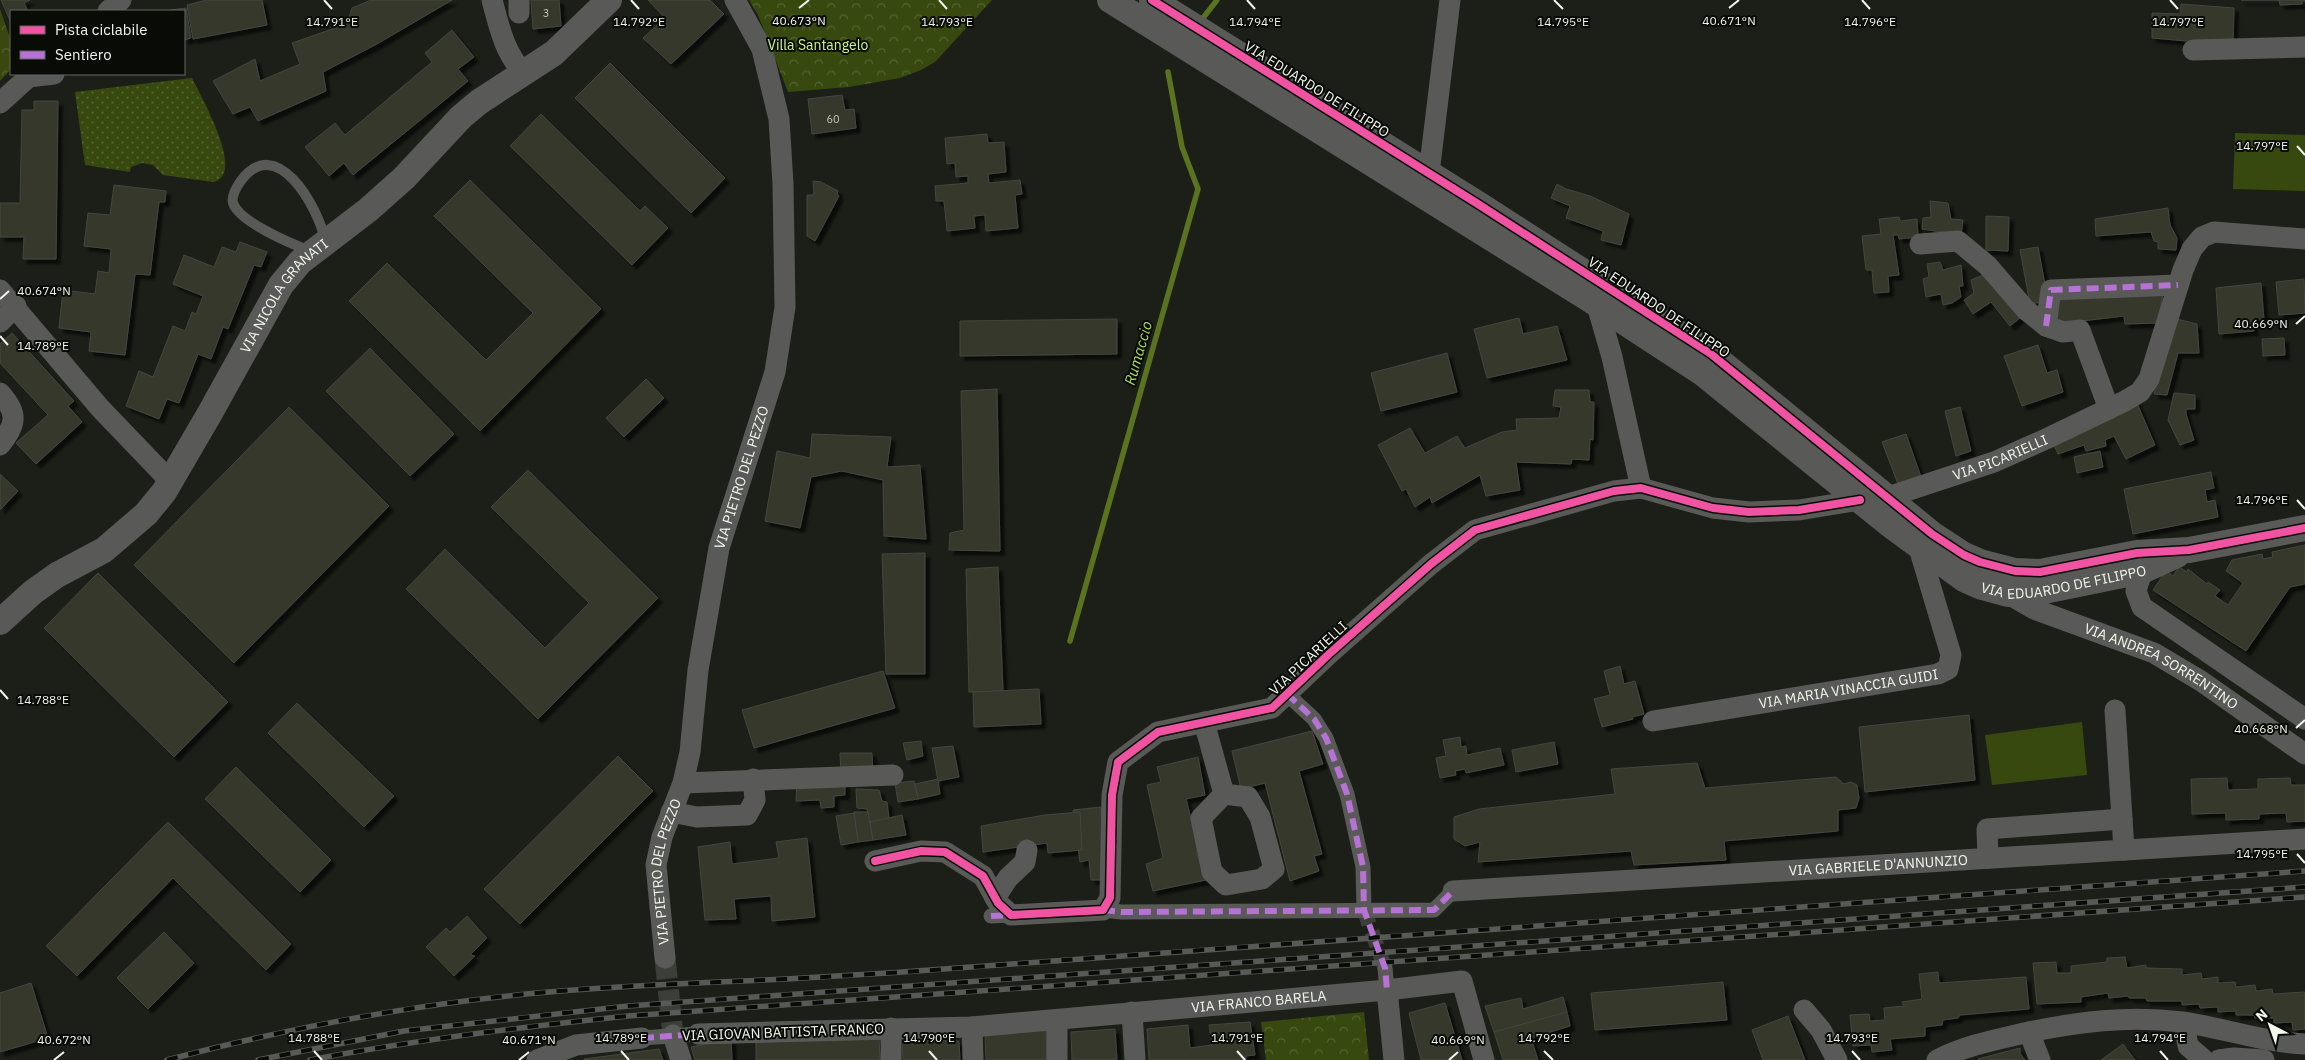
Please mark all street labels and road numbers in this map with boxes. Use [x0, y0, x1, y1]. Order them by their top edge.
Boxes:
street label: VIA EDUARDO DE FILIPPO [1241, 37, 1393, 141]
street label: VIA NICOLA GRANATI [236, 235, 332, 356]
street label: VIA EDUARDO DE FILIPPO [1584, 253, 1734, 361]
street label: VIA PIETRO DEL PEZZO [710, 404, 773, 551]
street label: VIA PICARIELLI [1950, 430, 2050, 484]
street label: VIA EDUARDO DE FILIPPO [1979, 561, 2148, 603]
street label: VIA PICARIELLI [1265, 617, 1351, 699]
street label: VIA ANDREA SORRENTINO [2082, 619, 2242, 713]
street label: VIA MARIA VINACCIA GUIDI [1757, 665, 1939, 712]
street label: VIA PIETRO DEL PEZZO [647, 796, 685, 946]
street label: VIA GABRIELE D'ANNUNZIO [1788, 851, 1968, 879]
street label: VIA FRANCO BARELA [1191, 986, 1327, 1016]
street label: VIA GIOVAN BATTISTA FRANCO [682, 1019, 884, 1045]

